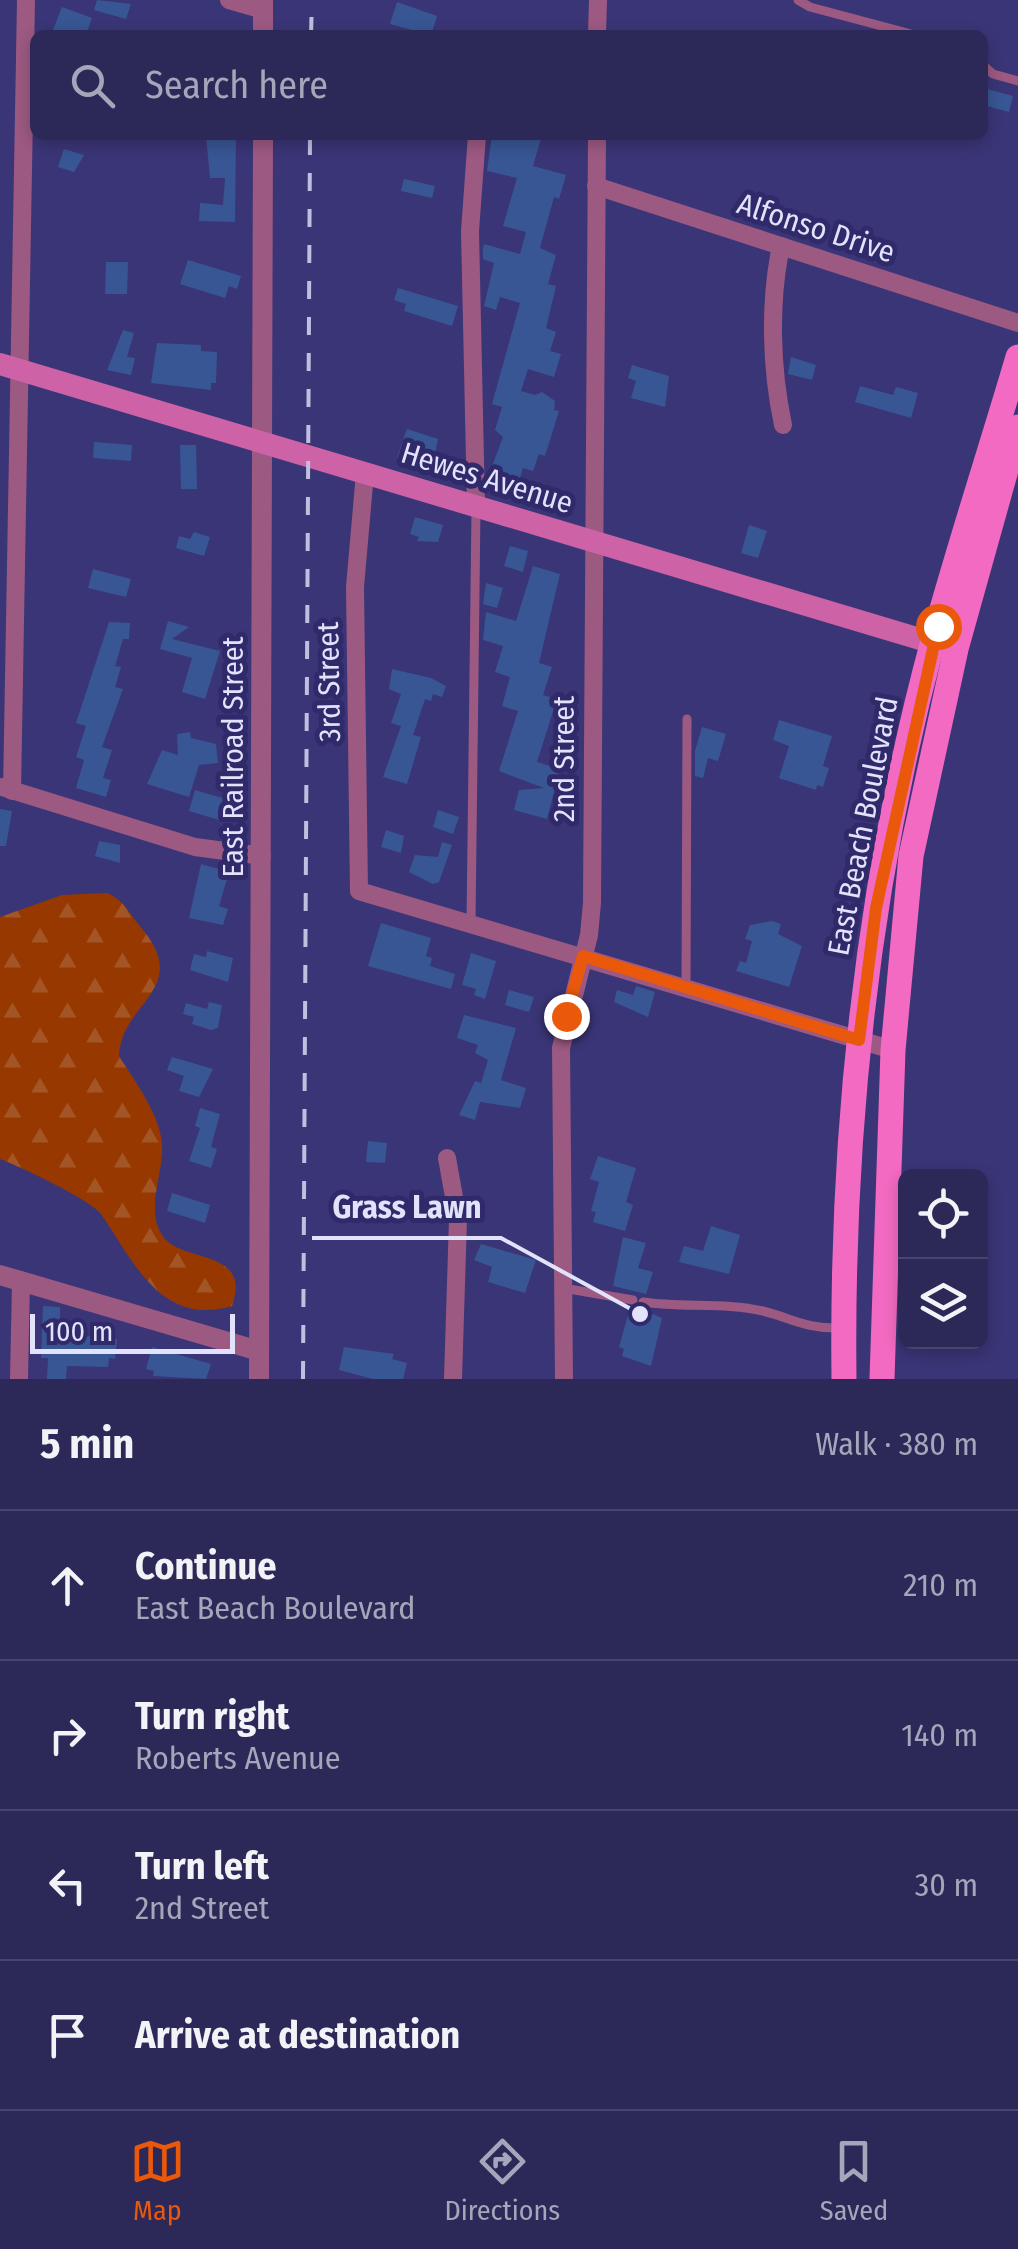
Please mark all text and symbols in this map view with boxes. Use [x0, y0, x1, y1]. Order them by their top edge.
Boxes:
search box [30, 30, 988, 140]
icon: search [65, 58, 120, 113]
text: Search here [145, 62, 328, 108]
street label: Alfonso Drive [733, 186, 899, 270]
street label: Hewes Avenue [397, 435, 577, 521]
route start [916, 604, 962, 650]
street label: 3rd Street [310, 621, 348, 742]
street label: East Railroad Street [215, 636, 251, 877]
street label: East Beach Boulevard [820, 694, 906, 958]
street label: 2nd Street [546, 696, 582, 822]
route end [544, 994, 590, 1040]
map controls [898, 1169, 988, 1349]
button: locate [898, 1169, 988, 1259]
callout: Grass Lawn [312, 1176, 501, 1238]
text: Grass Lawn [332, 1188, 482, 1226]
button: layers [898, 1259, 988, 1349]
scale bar [30, 1309, 235, 1354]
text: 100 m [45, 1315, 113, 1348]
text: 5 min [40, 1419, 134, 1469]
text: Walk · 380 m [815, 1425, 978, 1463]
text: Continue [135, 1543, 276, 1589]
icon: ahead [40, 1558, 95, 1613]
text: 210 m [903, 1566, 978, 1604]
text: East Beach Boulevard [135, 1589, 415, 1627]
text: Turn right [135, 1693, 289, 1739]
icon: right [40, 1708, 95, 1763]
text: 140 m [901, 1716, 978, 1754]
text: Roberts Avenue [135, 1739, 341, 1777]
text: Turn left [135, 1843, 269, 1889]
icon: left [40, 1858, 95, 1913]
text: 30 m [915, 1866, 978, 1904]
text: 2nd Street [135, 1889, 269, 1927]
icon: arrive [40, 2008, 95, 2063]
text: Arrive at destination [135, 2012, 460, 2058]
tab: Map [130, 2134, 185, 2227]
tab: Directions [444, 2134, 560, 2227]
tab: Saved [820, 2134, 888, 2227]

